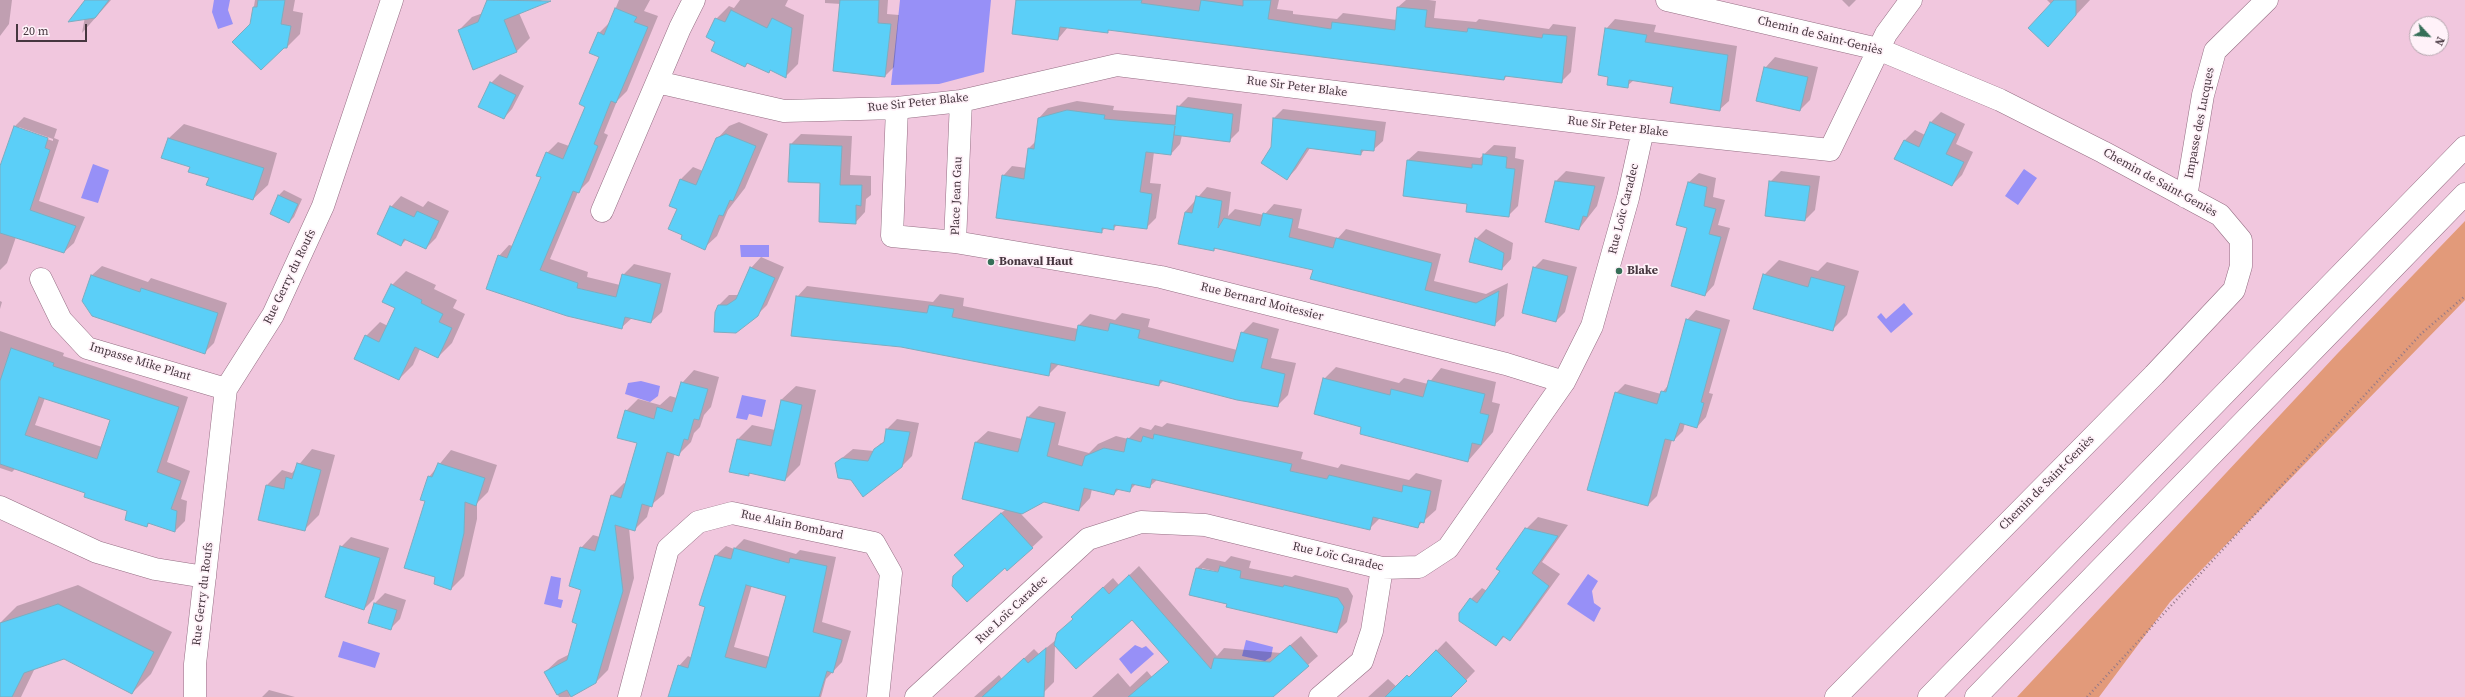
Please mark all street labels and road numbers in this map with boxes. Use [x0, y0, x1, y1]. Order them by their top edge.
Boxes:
street label: Chemin de Saint-Geniès [1756, 13, 1884, 59]
street label: Impasse des Lucques [2182, 66, 2218, 180]
street label: Rue Sir Peter Blake [1246, 74, 1348, 100]
street label: Rue Sir Peter Blake [867, 91, 969, 115]
street label: Rue Sir Peter Blake [1567, 114, 1669, 140]
street label: Chemin de Saint-Geniès [2100, 146, 2220, 220]
street label: Place Jean Gau [948, 156, 966, 236]
street label: Rue Loïc Caradec [1606, 162, 1642, 256]
street label: Rue Gerry du Roufs [261, 227, 319, 327]
street label: Rue Bernard Moitessier [1199, 280, 1325, 324]
street label: Impasse Mike Plant [88, 340, 192, 384]
street label: Chemin de Saint-Geniès [1997, 433, 2097, 533]
street label: Rue Alain Bombard [739, 507, 845, 543]
street label: Rue Loïc Caradec [1291, 540, 1385, 574]
street label: Rue Gerry du Roufs [190, 541, 216, 647]
street label: Rue Loïc Caradec [973, 573, 1051, 647]

